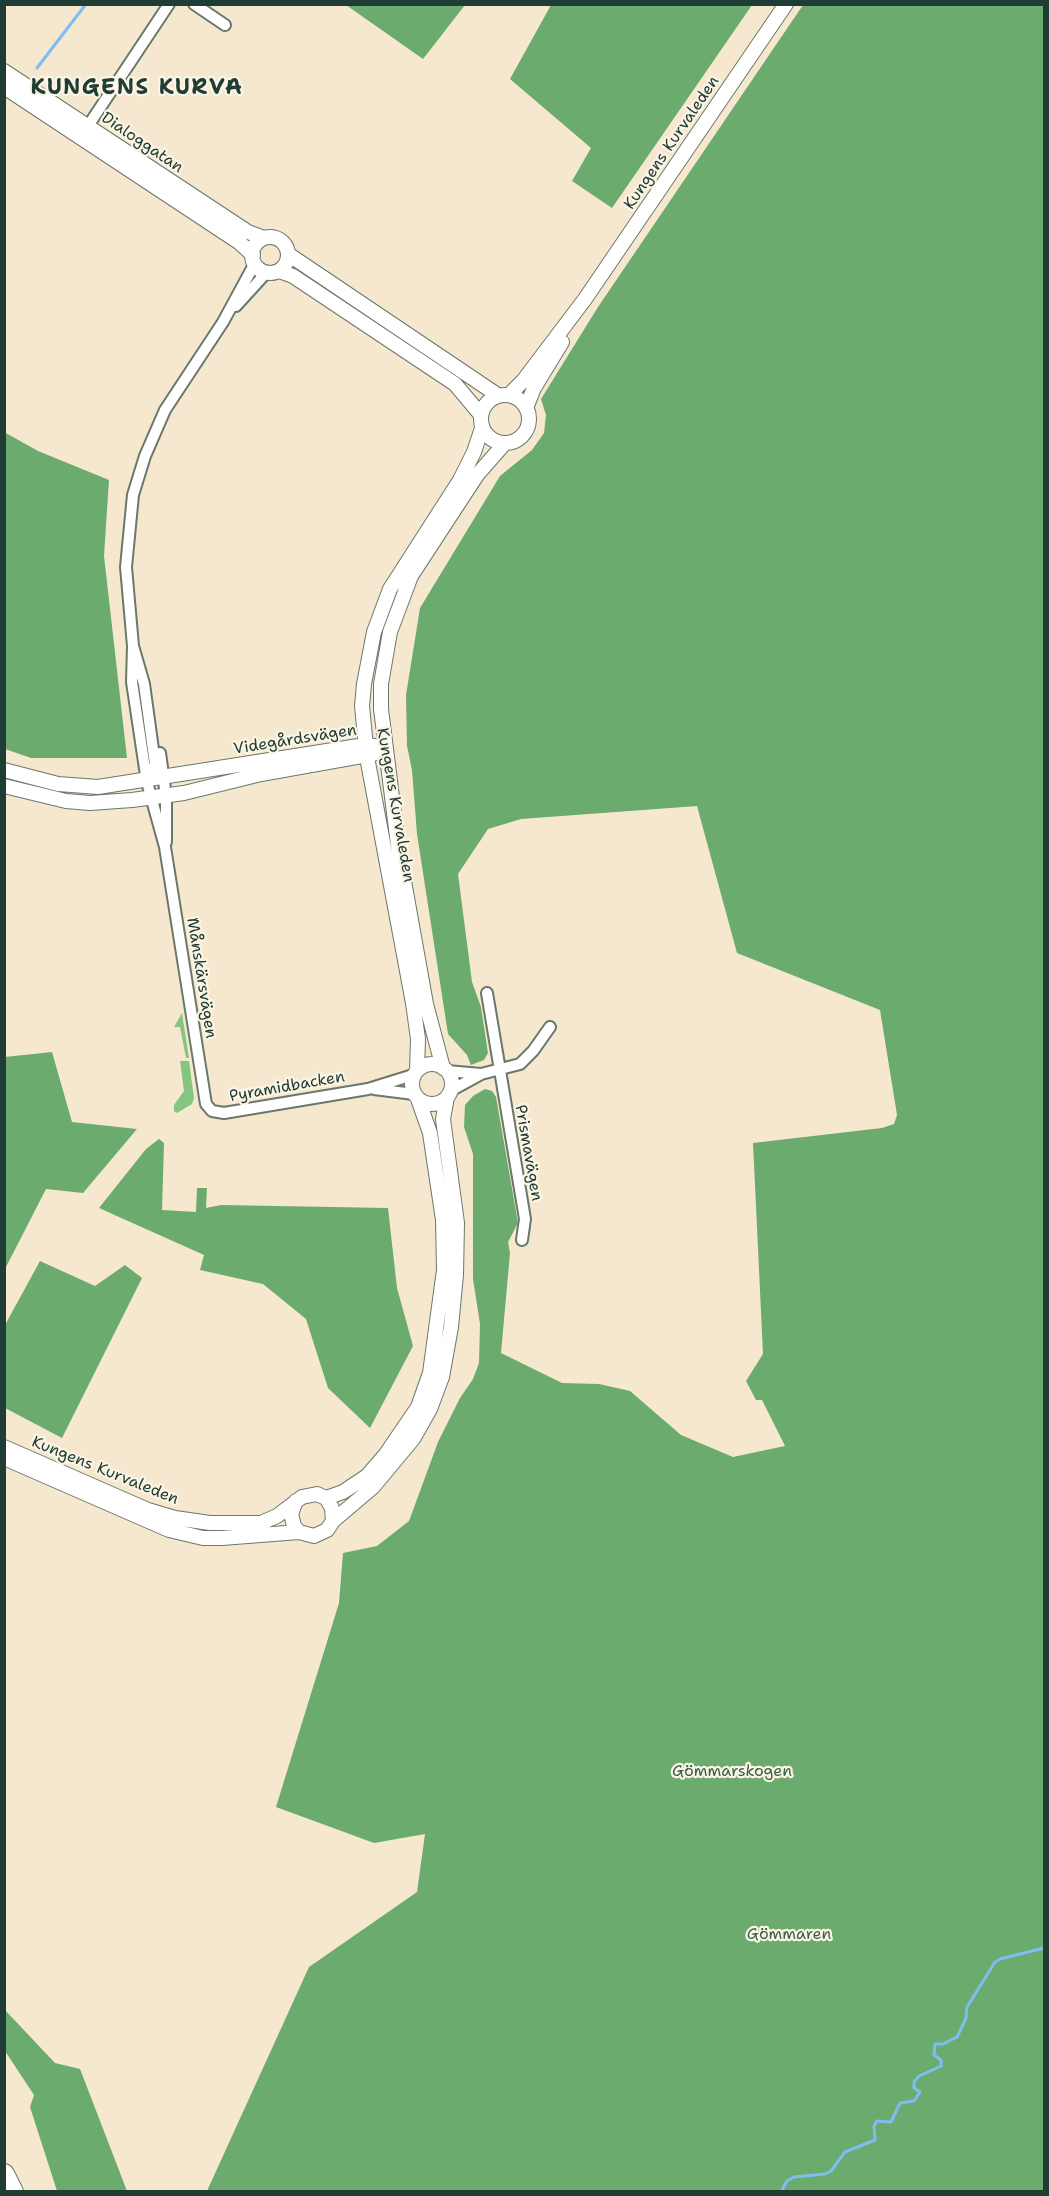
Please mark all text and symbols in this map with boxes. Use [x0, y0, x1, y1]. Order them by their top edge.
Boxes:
street label: Kungens Kurvaleden [620, 73, 724, 213]
district label: KUNGENS KURVA [31, 75, 243, 101]
street label: Dialoggatan [97, 109, 187, 177]
street label: Videgårdsvägen [232, 721, 358, 759]
street label: Kungens Kurvaleden [372, 726, 418, 884]
street label: Månskärsvägen [182, 916, 220, 1040]
street label: Pyramidbacken [228, 1067, 346, 1107]
street label: Prismavägen [510, 1103, 546, 1203]
street label: Kungens Kurvaleden [29, 1433, 181, 1509]
park label: Gömmarskogen [672, 1762, 792, 1782]
park label: Gömmaren [747, 1925, 831, 1945]

